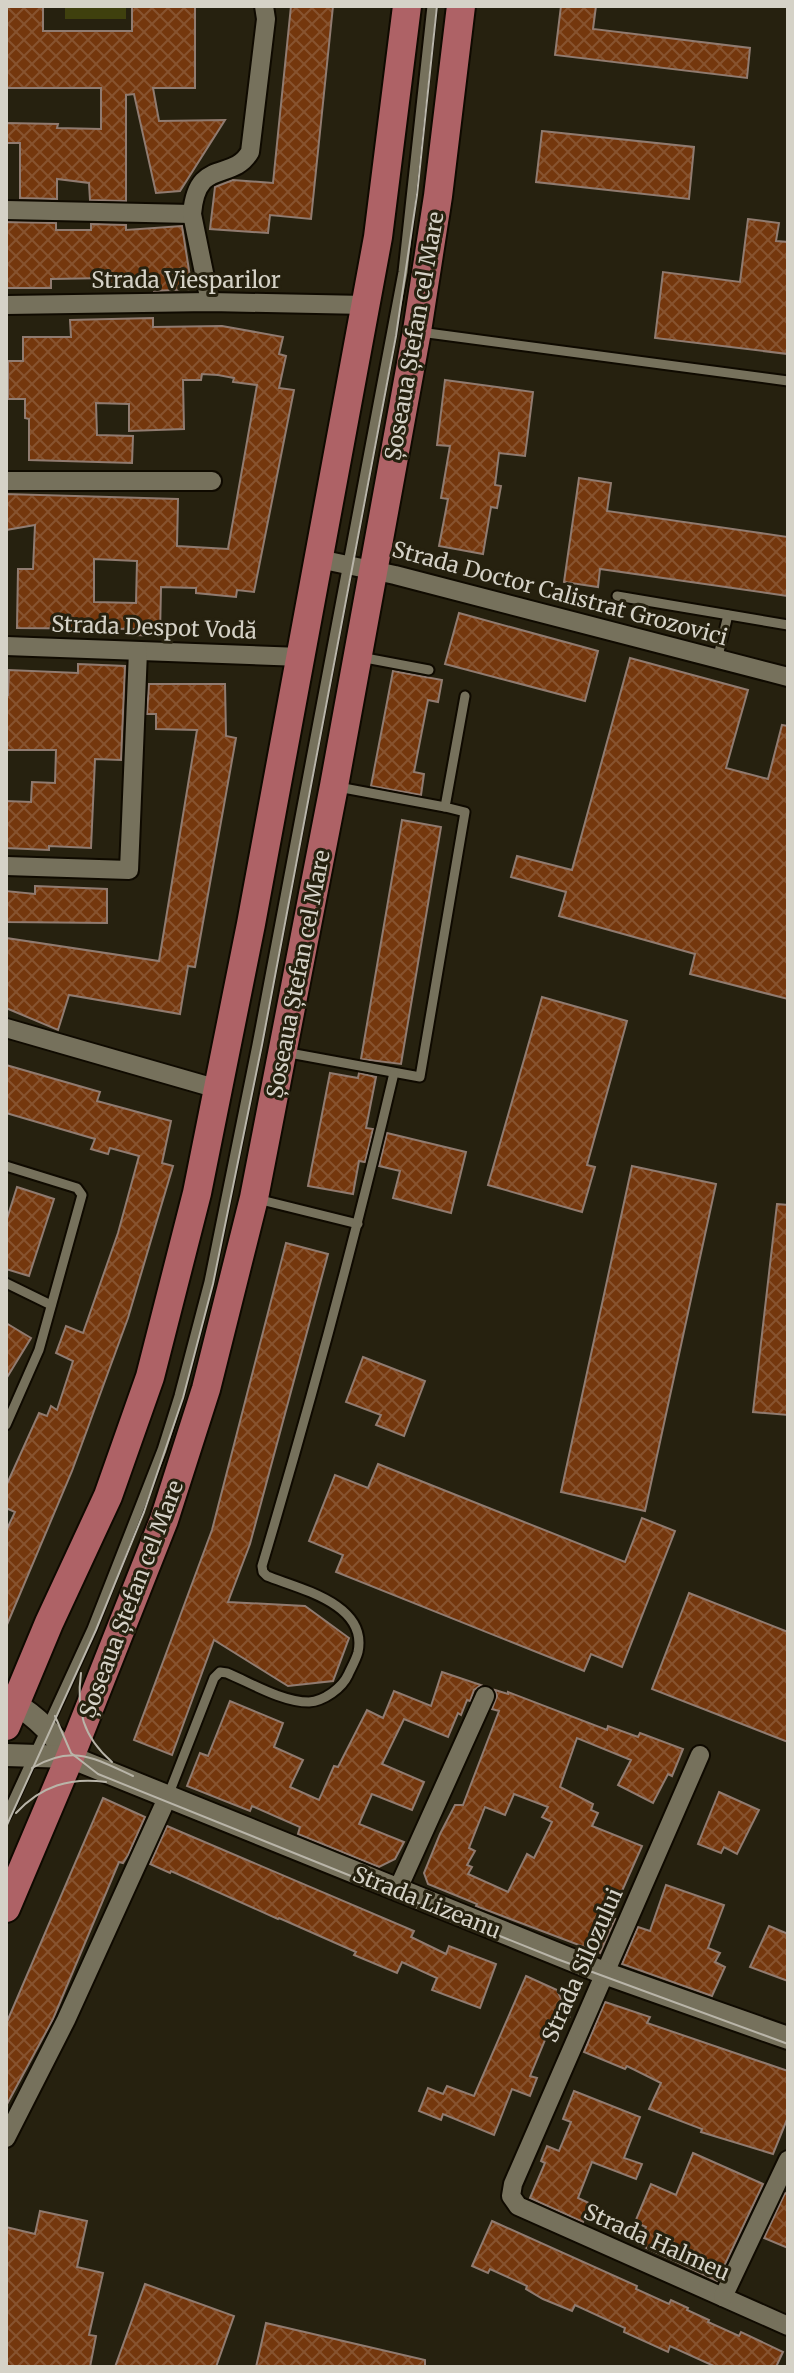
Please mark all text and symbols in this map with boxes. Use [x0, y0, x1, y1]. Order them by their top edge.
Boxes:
street label: Șoseaua Ștefan cel Mare [378, 209, 450, 463]
street label: Strada Viesparilor [91, 266, 281, 294]
street label: Strada Doctor Calistrat Grozovici [389, 535, 731, 651]
street label: Strada Despot Vodă [51, 609, 257, 645]
street label: Șoseaua Ștefan cel Mare [260, 848, 336, 1100]
street label: Șoseaua Ștefan cel Mare [73, 1476, 189, 1722]
street label: Strada Lizeanu [349, 1860, 505, 1944]
street label: Strada Silozului [535, 1883, 629, 2047]
street label: Strada Halmeu [580, 2197, 734, 2287]

